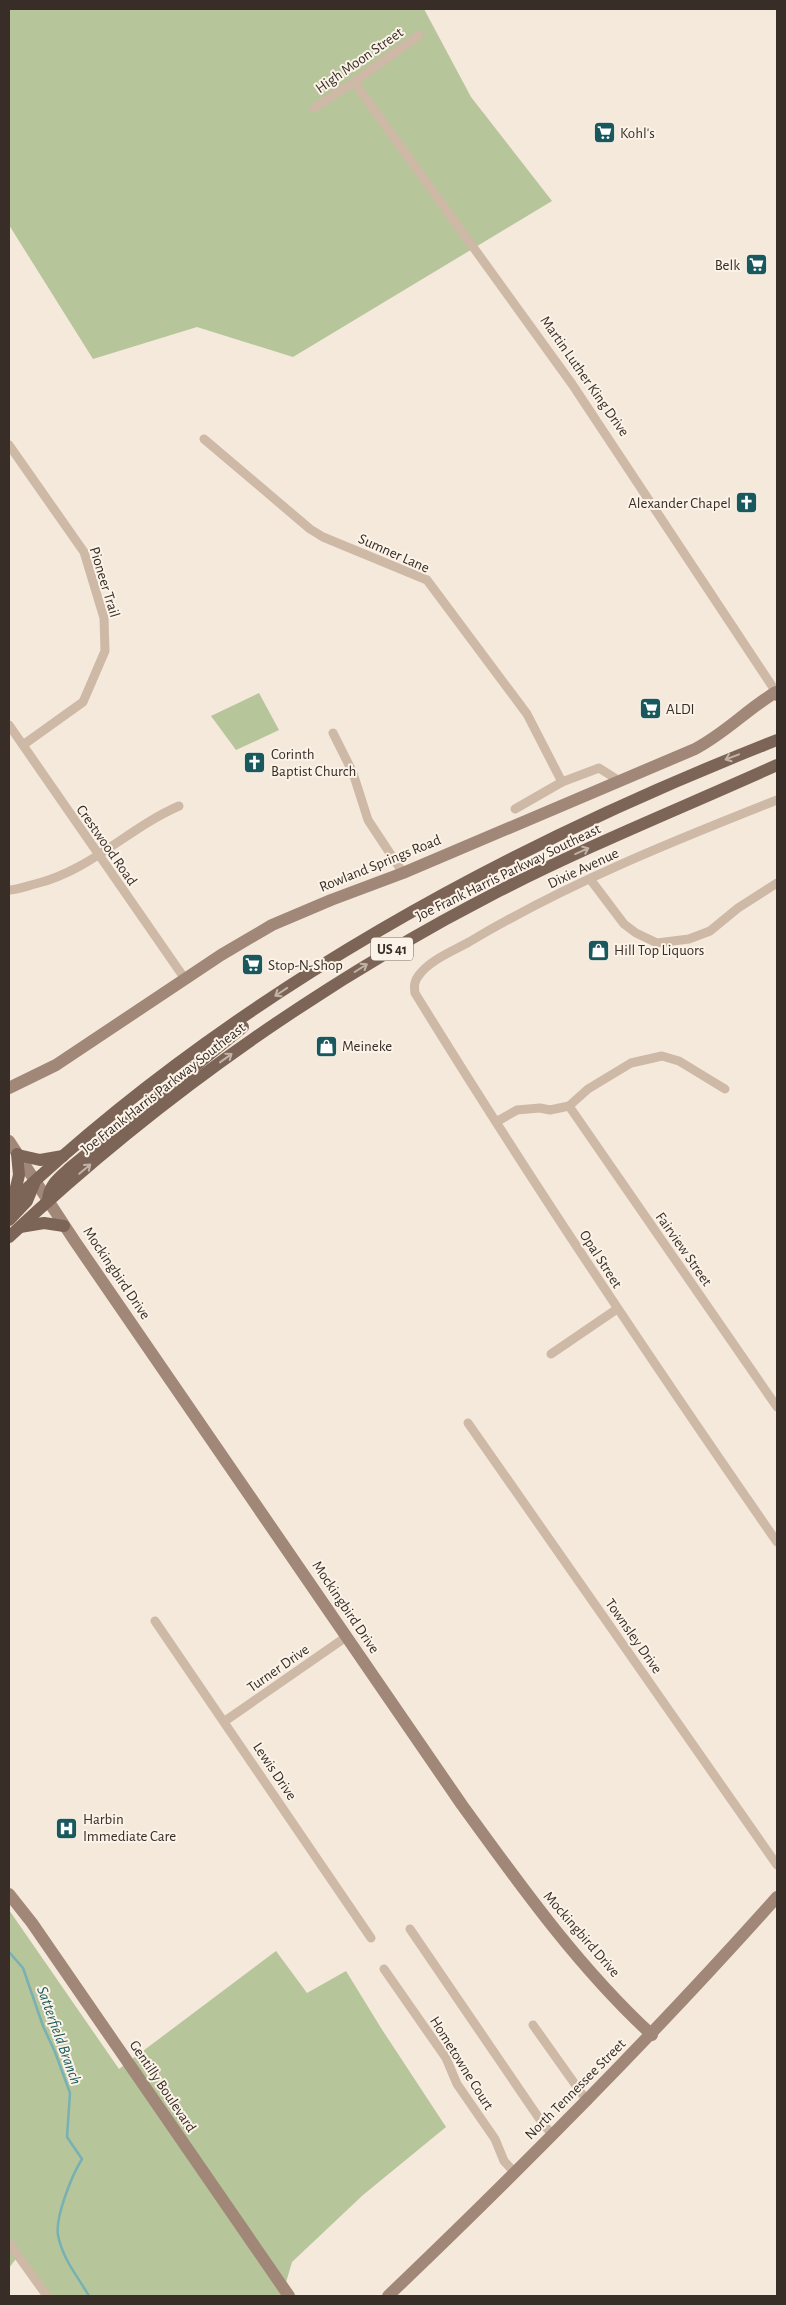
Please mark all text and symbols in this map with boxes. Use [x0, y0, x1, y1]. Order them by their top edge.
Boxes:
street label: High Moon Street [313, 25, 406, 96]
supermarket icon: Kohl's [592, 121, 616, 145]
place label: Kohl's [620, 126, 655, 141]
supermarket icon: Belk [744, 253, 768, 277]
place label: Belk [715, 258, 740, 273]
street label: Martin Luther King Drive [537, 313, 632, 439]
church icon: Alexander Chapel [735, 491, 759, 515]
place label: Alexander Chapel [628, 496, 731, 511]
street label: Sumner Lane [356, 531, 432, 576]
street label: Pioneer Trail [87, 545, 122, 619]
supermarket icon: ALDI [638, 697, 662, 721]
place label: ALDI [666, 702, 695, 717]
place label: Corinth Baptist Church [271, 747, 356, 779]
church icon: Corinth Baptist Church [243, 751, 267, 775]
one-way arrow [725, 753, 740, 763]
street label: Crestwood Road [73, 802, 140, 888]
street label: Joe Frank Harris Parkway Southeast [413, 821, 603, 924]
street label: Rowland Springs Road [317, 832, 443, 895]
street label: Dixie Avenue [545, 845, 621, 891]
one-way arrow [574, 846, 589, 856]
road number: US 41 [371, 938, 413, 961]
shop icon: Hill Top Liquors [586, 938, 610, 962]
place label: Hill Top Liquors [614, 943, 704, 958]
supermarket icon: Stop-N-Shop [240, 953, 264, 977]
place label: Stop-N-Shop [268, 958, 343, 973]
one-way arrow [354, 962, 368, 972]
one-way arrow [274, 987, 288, 997]
street label: Joe Frank Harris Parkway Southeast [78, 1020, 248, 1157]
shop icon: Meineke [314, 1034, 338, 1058]
place label: Meineke [342, 1039, 392, 1054]
one-way arrow [219, 1053, 233, 1063]
one-way arrow [78, 1164, 91, 1175]
street label: Fairview Street [653, 1210, 715, 1289]
street label: Mockingbird Drive [80, 1224, 153, 1322]
street label: Opal Street [576, 1228, 625, 1291]
street label: Mockingbird Drive [309, 1558, 382, 1656]
street label: Townsley Drive [602, 1596, 665, 1677]
street label: Turner Drive [245, 1642, 312, 1695]
street label: Lewis Drive [250, 1740, 299, 1803]
place label: Harbin Immediate Care [83, 1812, 176, 1844]
hospital icon: Harbin Immediate Care [55, 1816, 79, 1840]
street label: Mockingbird Drive [541, 1889, 623, 1980]
water label: Satterfield Branch [34, 1984, 84, 2087]
street label: Hometowne Court [427, 2014, 496, 2113]
street label: North Tennessee Street [522, 2036, 629, 2142]
street label: Gentilly Boulevard [126, 2038, 199, 2135]

